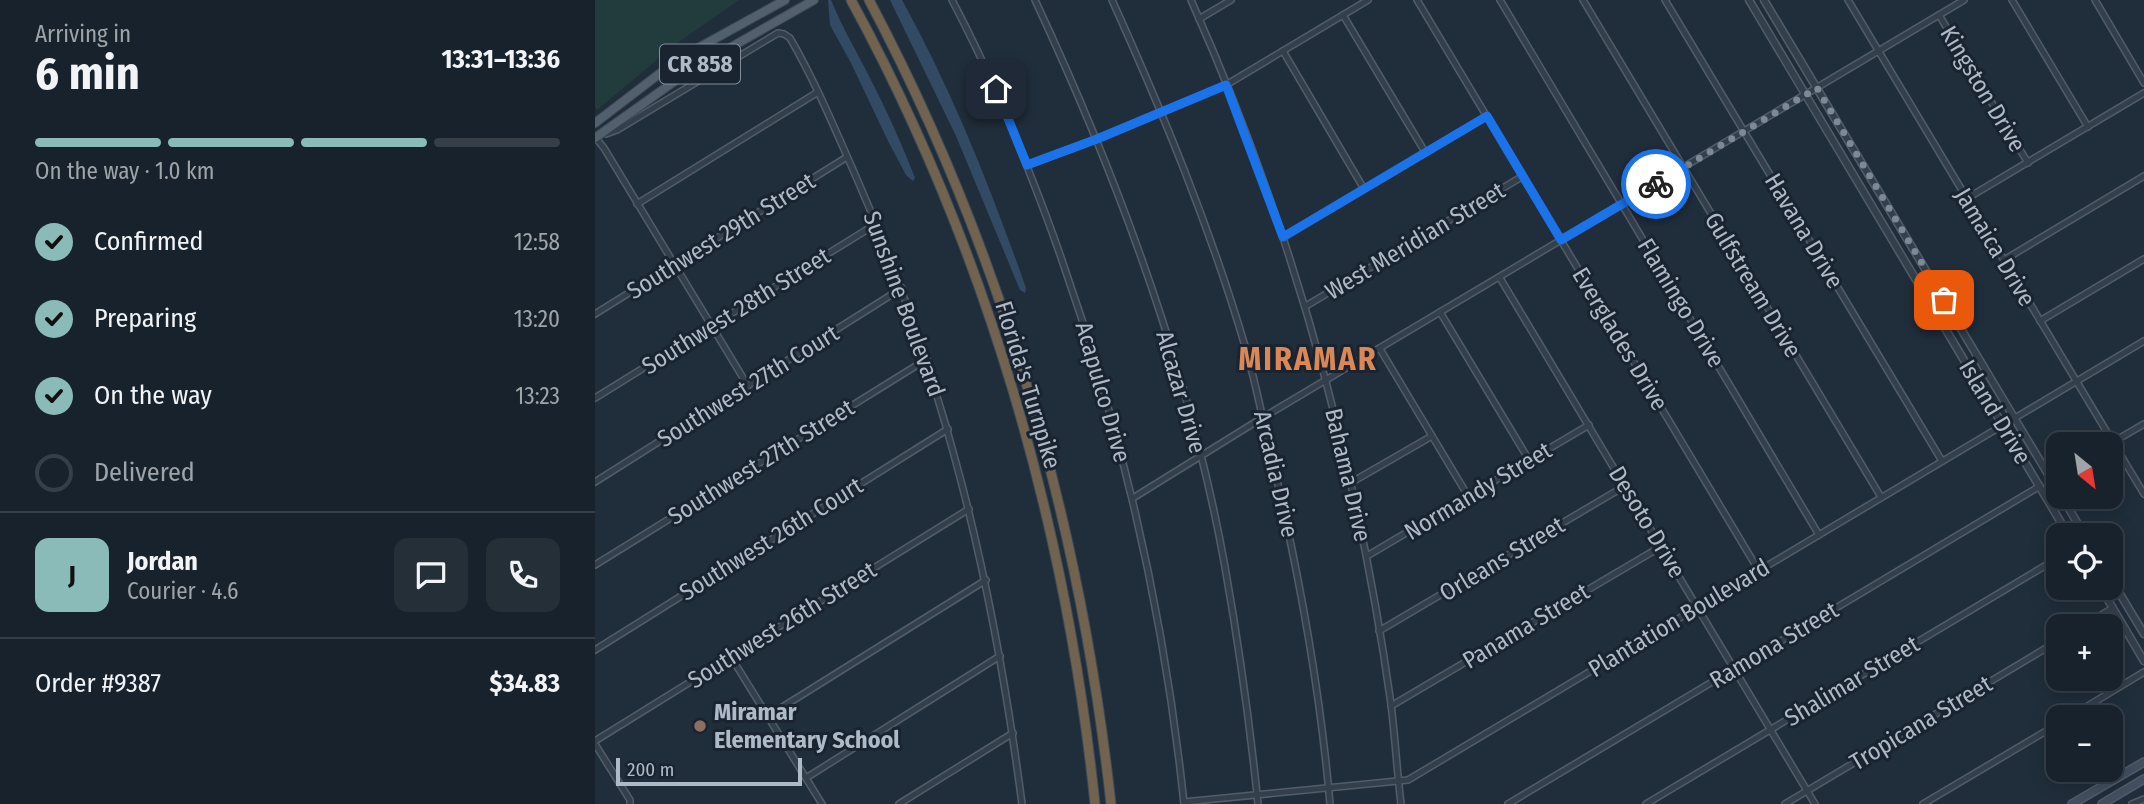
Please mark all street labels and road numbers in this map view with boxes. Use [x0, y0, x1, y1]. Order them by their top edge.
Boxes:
street label: Kingston Drive [1934, 21, 2032, 157]
road number: CR 858 [660, 44, 740, 83]
street label: Southwest 29th Street [622, 167, 820, 305]
street label: Havana Drive [1759, 169, 1849, 293]
street label: West Meridian Street [1320, 176, 1510, 306]
street label: Jamaica Drive [1949, 183, 2041, 311]
street label: Gulfstream Drive [1699, 207, 1807, 363]
street label: Sunshine Boulevard [857, 208, 951, 400]
street label: Flamingo Drive [1632, 233, 1730, 373]
street label: Southwest 28th Street [637, 242, 835, 380]
street label: Everglades Drive [1566, 262, 1674, 416]
street label: Florida's Turnpike [989, 298, 1067, 472]
street label: Southwest 27th Court [652, 319, 844, 453]
street label: Acapulco Drive [1070, 319, 1136, 465]
street label: Alcazar Drive [1150, 327, 1212, 457]
street label: Island Drive [1953, 355, 2037, 469]
street label: Southwest 27th Street [663, 393, 859, 531]
street label: Bahama Drive [1319, 406, 1377, 544]
street label: Arcadia Drive [1248, 408, 1304, 540]
street label: Normandy Street [1399, 436, 1557, 546]
street label: Desoto Drive [1603, 461, 1691, 583]
street label: Southwest 26th Court [674, 471, 868, 607]
street label: Orleans Street [1435, 511, 1570, 607]
street label: Plantation Boulevard [1583, 553, 1775, 683]
street label: Southwest 26th Street [683, 556, 881, 694]
street label: Panama Street [1458, 577, 1594, 675]
street label: Ramona Street [1705, 596, 1843, 694]
street label: Shalimar Street [1780, 630, 1924, 732]
street label: Tropicana Street [1845, 670, 1997, 776]

